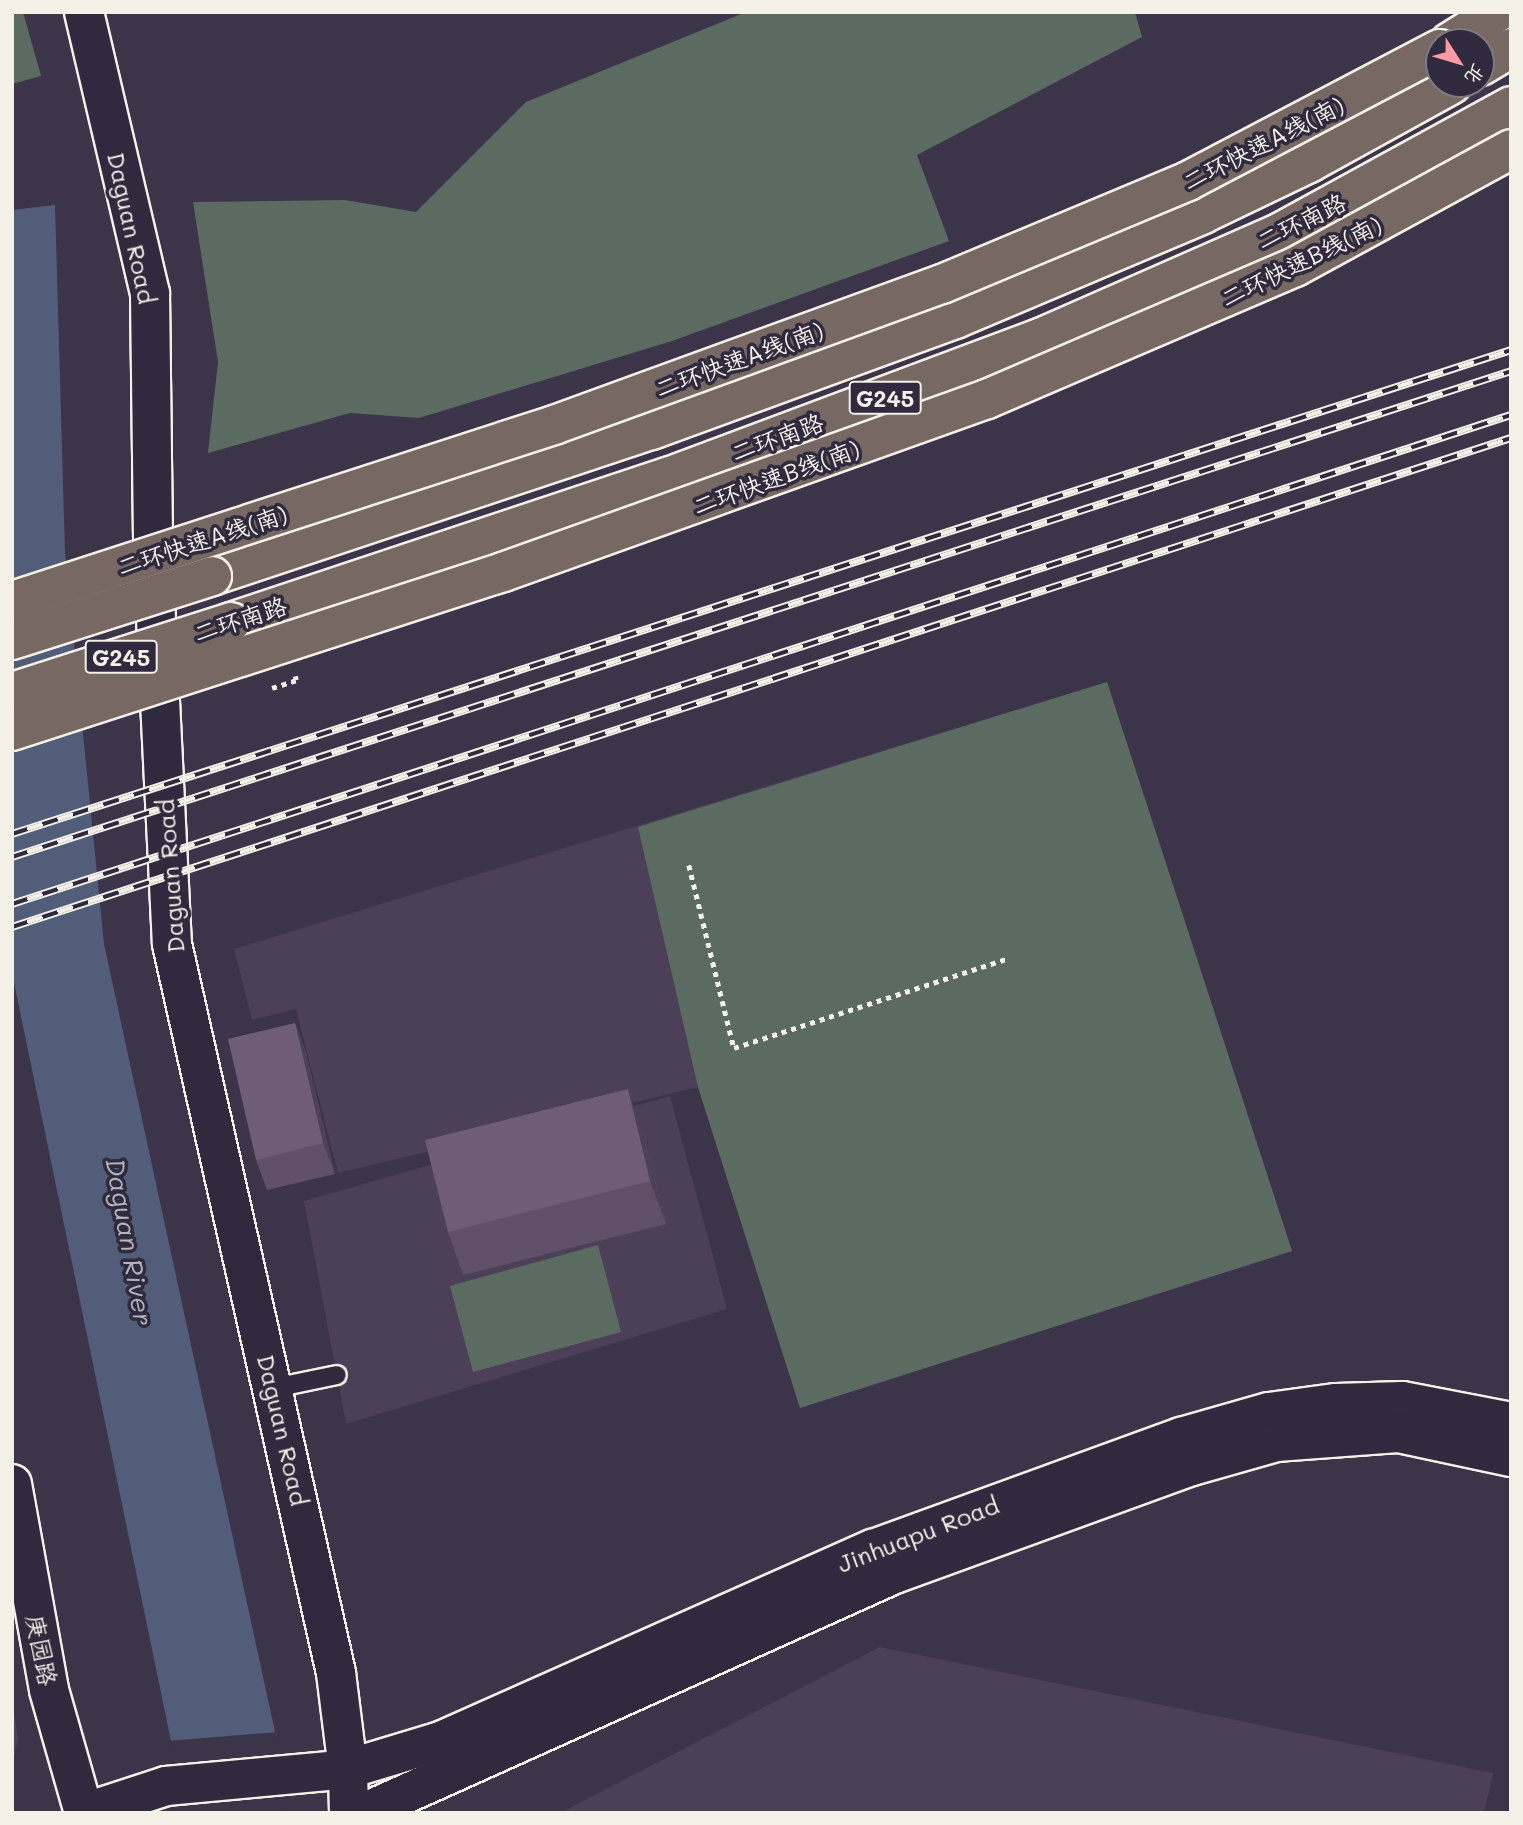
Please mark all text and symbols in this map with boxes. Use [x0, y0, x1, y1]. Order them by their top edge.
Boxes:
north arrow [1425, 28, 1495, 98]
text: 北 [1460, 60, 1491, 90]
street label: 二环快速A线(南) [1178, 90, 1348, 196]
street label: Daguan Road [102, 150, 162, 306]
street label: 二环南路 [1252, 187, 1350, 255]
street label: 二环快速B线(南) [1216, 210, 1386, 312]
street label: 二环快速A线(南) [651, 315, 827, 403]
road number: G245 [848, 378, 922, 418]
street label: 二环南路 [727, 407, 827, 467]
street label: 二环快速B线(南) [689, 434, 863, 520]
street label: 二环快速A线(南) [113, 499, 291, 581]
street label: 二环南路 [190, 590, 290, 648]
road number: G245 [84, 638, 158, 677]
street label: Daguan Road [150, 798, 190, 954]
water label: Daguan River [99, 1156, 159, 1328]
street label: Daguan Road [252, 1352, 314, 1508]
street label: Jinhuapu Road [833, 1490, 1003, 1578]
street label: 庚园路 [21, 1612, 63, 1688]

